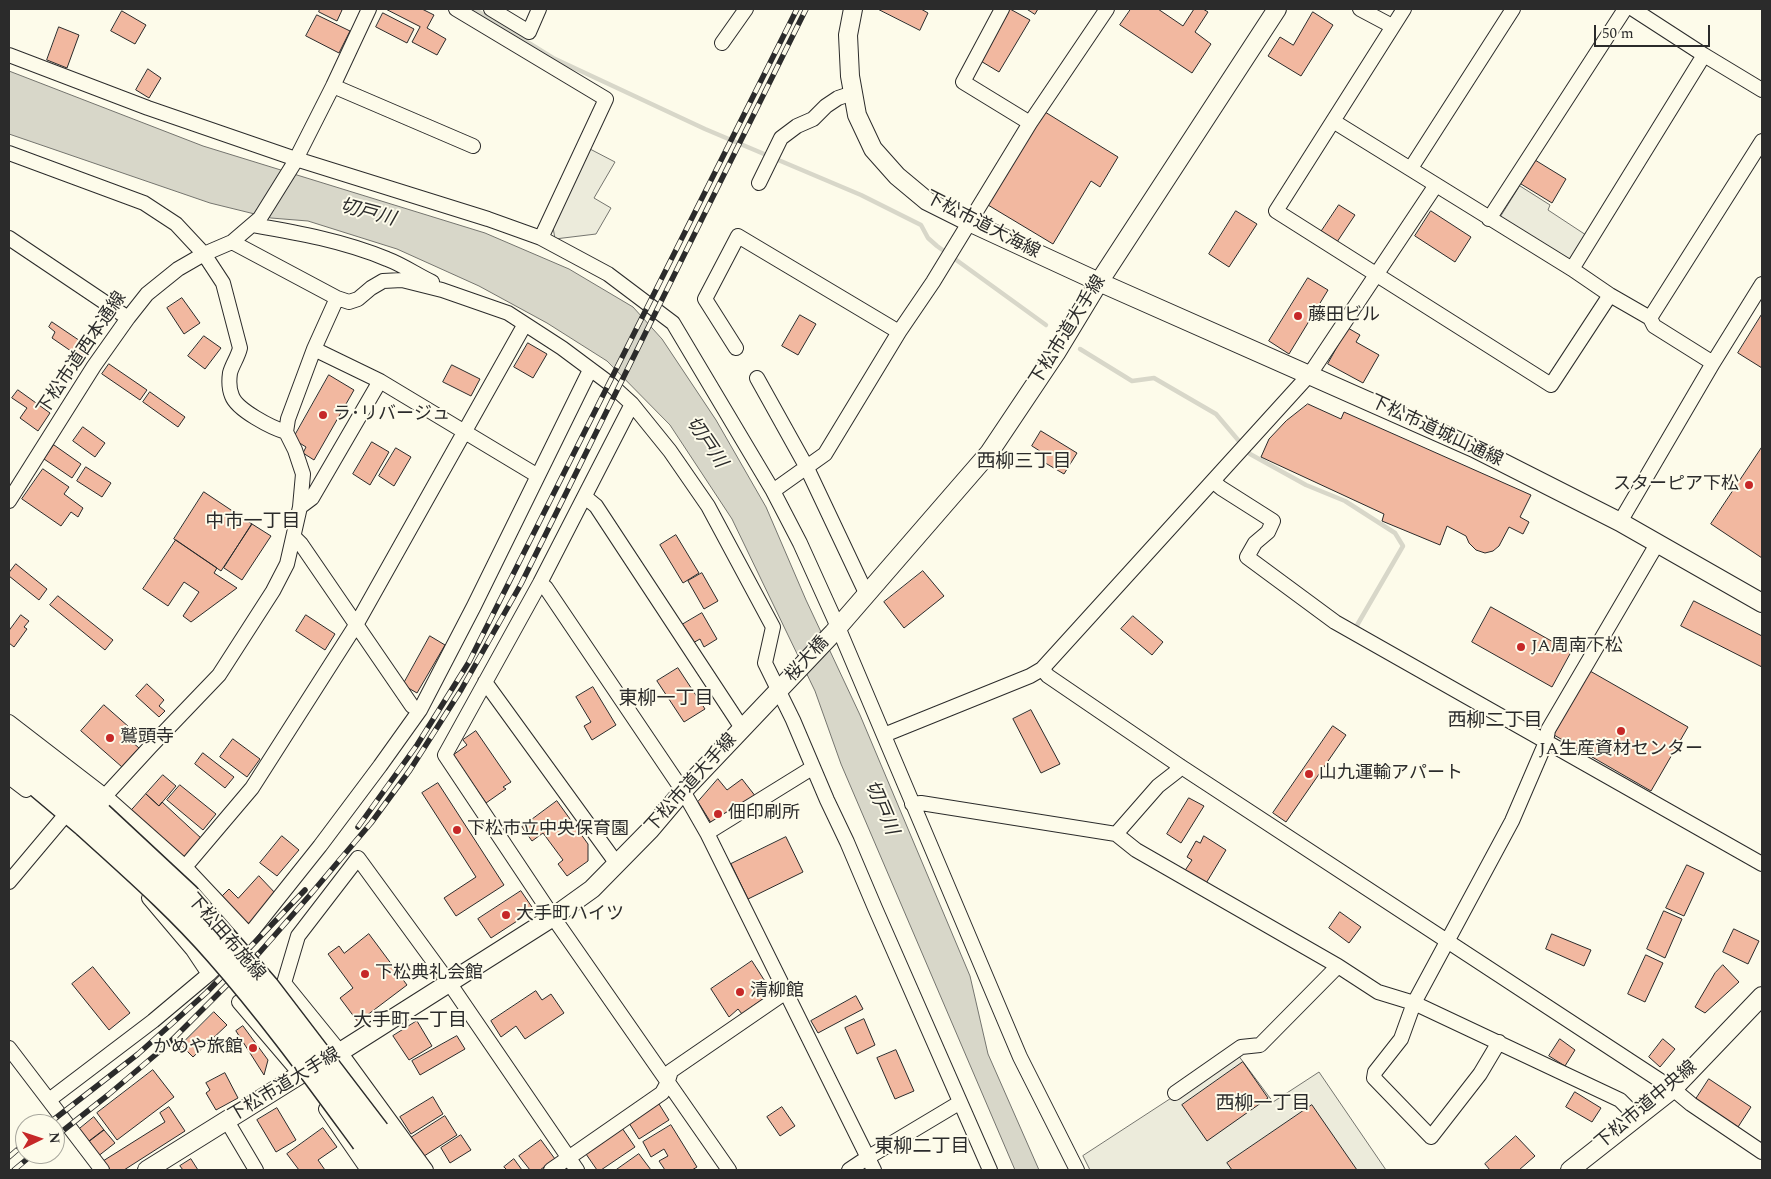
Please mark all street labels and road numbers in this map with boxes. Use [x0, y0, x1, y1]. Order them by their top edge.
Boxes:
street label: 下松市道大海線 [921, 188, 1043, 264]
street label: 下松市道大手線 [1026, 272, 1112, 390]
street label: 下松市道西本通線 [34, 288, 132, 420]
street label: 下松市道城山通線 [1366, 392, 1506, 472]
street label: 桜大橋 [782, 633, 834, 687]
street label: 下松市道大手線 [642, 730, 742, 838]
street label: 下松田布施線 [181, 890, 269, 986]
street label: 下松市道大手線 [225, 1044, 345, 1128]
street label: 下松市道中央線 [1592, 1057, 1702, 1155]

